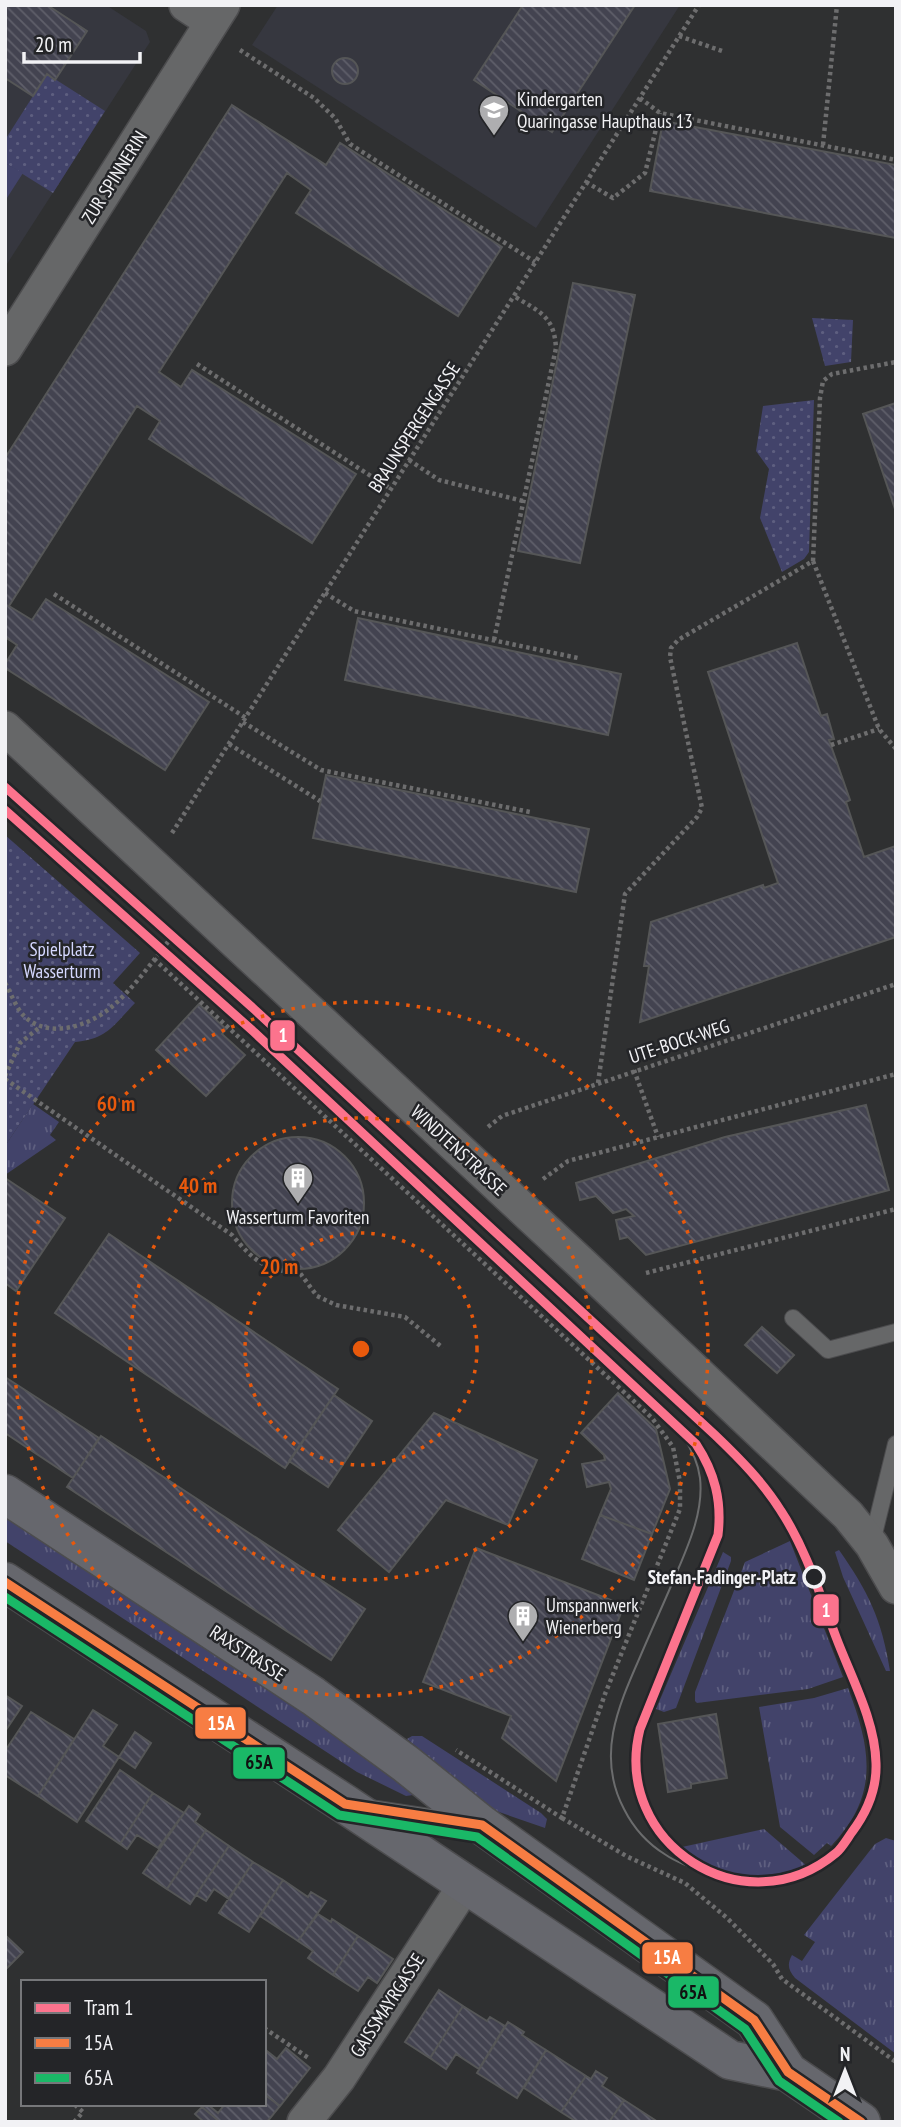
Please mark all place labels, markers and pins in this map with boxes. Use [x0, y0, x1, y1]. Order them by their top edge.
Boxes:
place label: Kindergarten Quaringasse Haupthaus 13 [517, 87, 693, 133]
school or university icon: Kindergarten Quaringasse Haupthaus 13 [477, 93, 511, 137]
building icon: Wasserturm Favoriten [281, 1161, 315, 1205]
place label: Wasserturm Favoriten [227, 1205, 369, 1229]
centre of rings [349, 1337, 373, 1361]
place label: Stefan-Fadinger-Platz [648, 1565, 796, 1589]
marker: Stefan-Fadinger-Platz [803, 1566, 825, 1588]
place label: Umspannwerk Wienerberg [546, 1593, 639, 1639]
building icon: Umspannwerk Wienerberg [506, 1599, 540, 1643]

